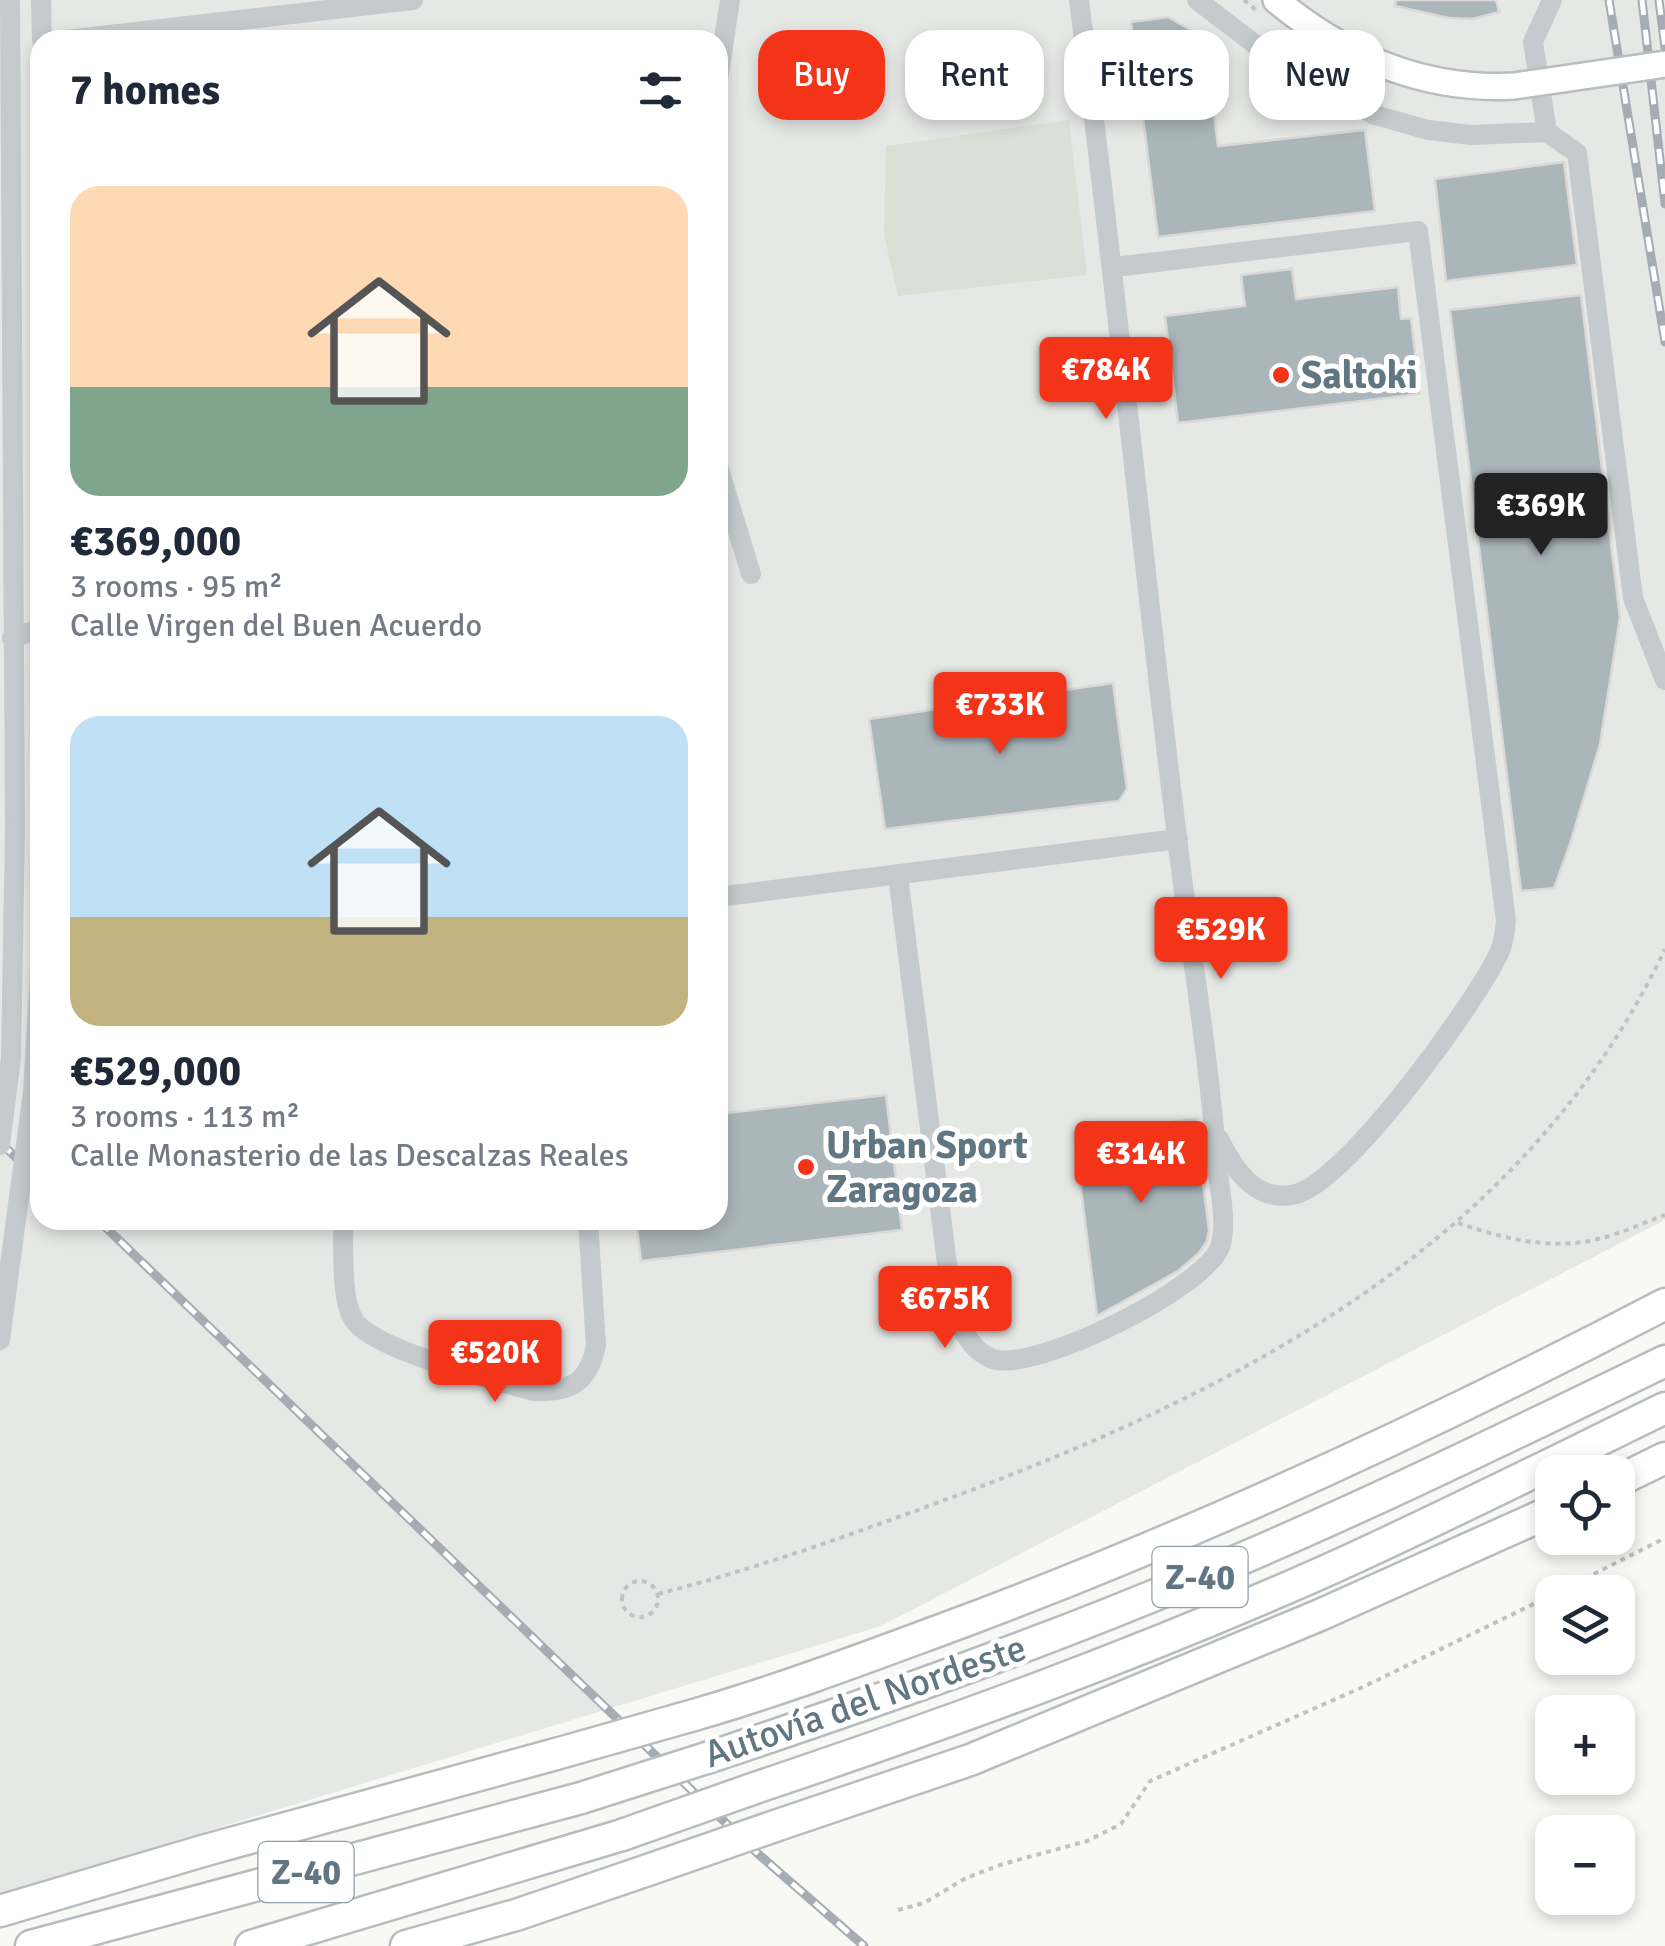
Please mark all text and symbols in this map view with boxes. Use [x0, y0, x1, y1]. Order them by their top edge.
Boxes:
chip: Buy [758, 30, 885, 120]
chip: Rent [905, 30, 1044, 120]
chip: Filters [1064, 30, 1229, 120]
chip: New [1249, 30, 1385, 120]
icon: filters [633, 63, 688, 118]
text: 7 homes [70, 65, 220, 116]
icon: home [289, 251, 469, 431]
pin: €784K [1036, 337, 1176, 422]
text: €784K [1062, 350, 1150, 389]
place label: Saltoki [1301, 352, 1418, 399]
marker: Saltoki [1270, 364, 1292, 386]
pin: €369K [1471, 473, 1611, 558]
text: €369K [1497, 486, 1585, 525]
text: €369,000 [70, 516, 241, 567]
text: 3 rooms · 95 m² [70, 567, 283, 606]
text: Calle Virgen del Buen Acuerdo [70, 606, 482, 645]
pin: €733K [930, 672, 1070, 757]
text: €733K [956, 685, 1044, 724]
icon: home [289, 781, 469, 961]
pin: €529K [1151, 897, 1291, 982]
text: €529K [1177, 910, 1265, 949]
text: €529,000 [70, 1046, 241, 1097]
text: 3 rooms · 113 m² [70, 1097, 300, 1136]
pin: €314K [1071, 1121, 1211, 1206]
place label: Urban Sport Zaragoza [826, 1122, 1028, 1213]
text: €314K [1097, 1134, 1185, 1173]
text: Calle Monasterio de las Descalzas Reales [70, 1136, 629, 1175]
marker: Urban Sport Zaragoza [795, 1156, 817, 1178]
pin: €675K [875, 1266, 1015, 1351]
text: €675K [901, 1279, 989, 1318]
pin: €520K [425, 1320, 565, 1405]
text: €520K [451, 1333, 539, 1372]
map controls [1535, 1455, 1635, 1915]
button: locate [1535, 1455, 1635, 1555]
road number: Z-40 [1152, 1547, 1248, 1607]
button: layers [1535, 1575, 1635, 1675]
street label: Autovía del Nordeste [698, 1624, 1032, 1778]
button: + [1535, 1695, 1635, 1795]
button: − [1535, 1815, 1635, 1915]
road number: Z-40 [258, 1842, 354, 1902]

